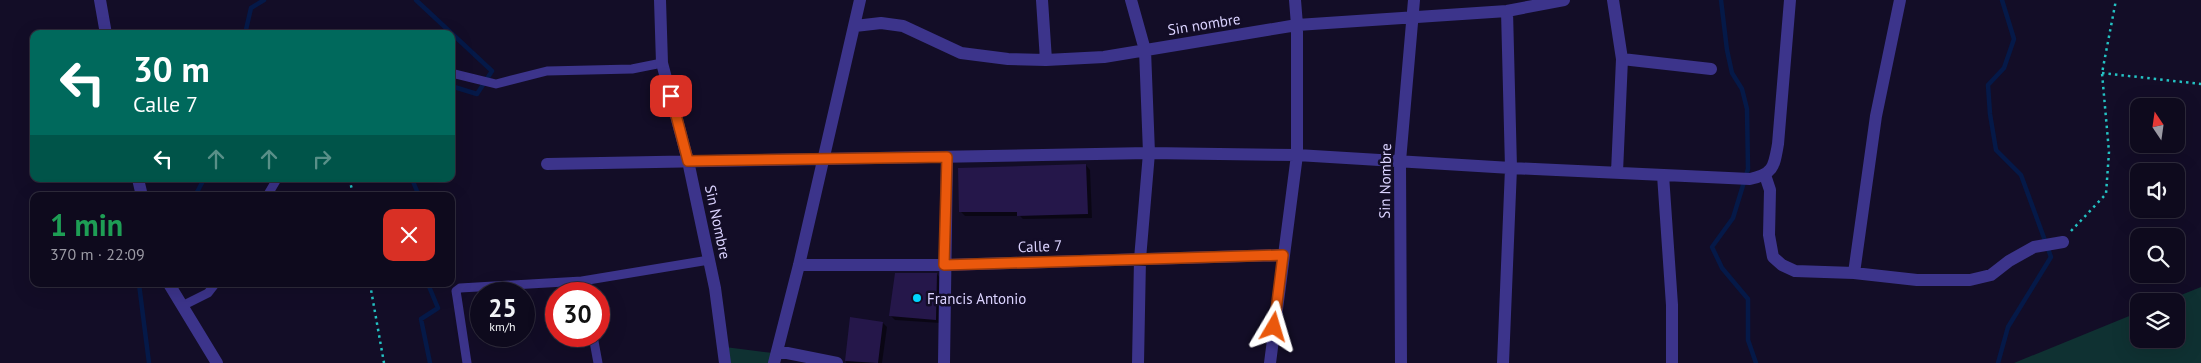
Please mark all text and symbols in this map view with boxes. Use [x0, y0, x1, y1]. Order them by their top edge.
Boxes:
street label: Sin nombre [1166, 9, 1242, 39]
text: 30 m [133, 46, 210, 92]
icon: left [50, 50, 115, 115]
pin [650, 75, 692, 117]
icon: arrive [657, 82, 685, 110]
text: Calle 7 [133, 90, 198, 118]
north arrow [2130, 98, 2185, 152]
map controls [2130, 98, 2185, 348]
street label: Sin Nombre [1375, 143, 1395, 219]
icon: left [149, 145, 177, 173]
icon: ahead [202, 145, 230, 173]
icon: ahead [255, 145, 283, 173]
icon: right [308, 145, 336, 173]
button: sound [2130, 163, 2185, 218]
street label: Sin Nombre [701, 183, 735, 261]
text: 1 min [50, 205, 123, 244]
button: close [383, 209, 435, 261]
button: search [2130, 228, 2185, 283]
street label: Calle 7 [1018, 236, 1062, 256]
text: 370 m · 22:09 [50, 244, 145, 264]
speed limit sign: 30 [545, 282, 610, 347]
place label: Francis Antonio [927, 289, 1026, 308]
text: 25 [488, 292, 517, 324]
marker: Francis Antonio [911, 292, 923, 304]
button: layers [2130, 293, 2185, 348]
position arrow [1247, 300, 1299, 352]
text: km/h [489, 319, 516, 334]

